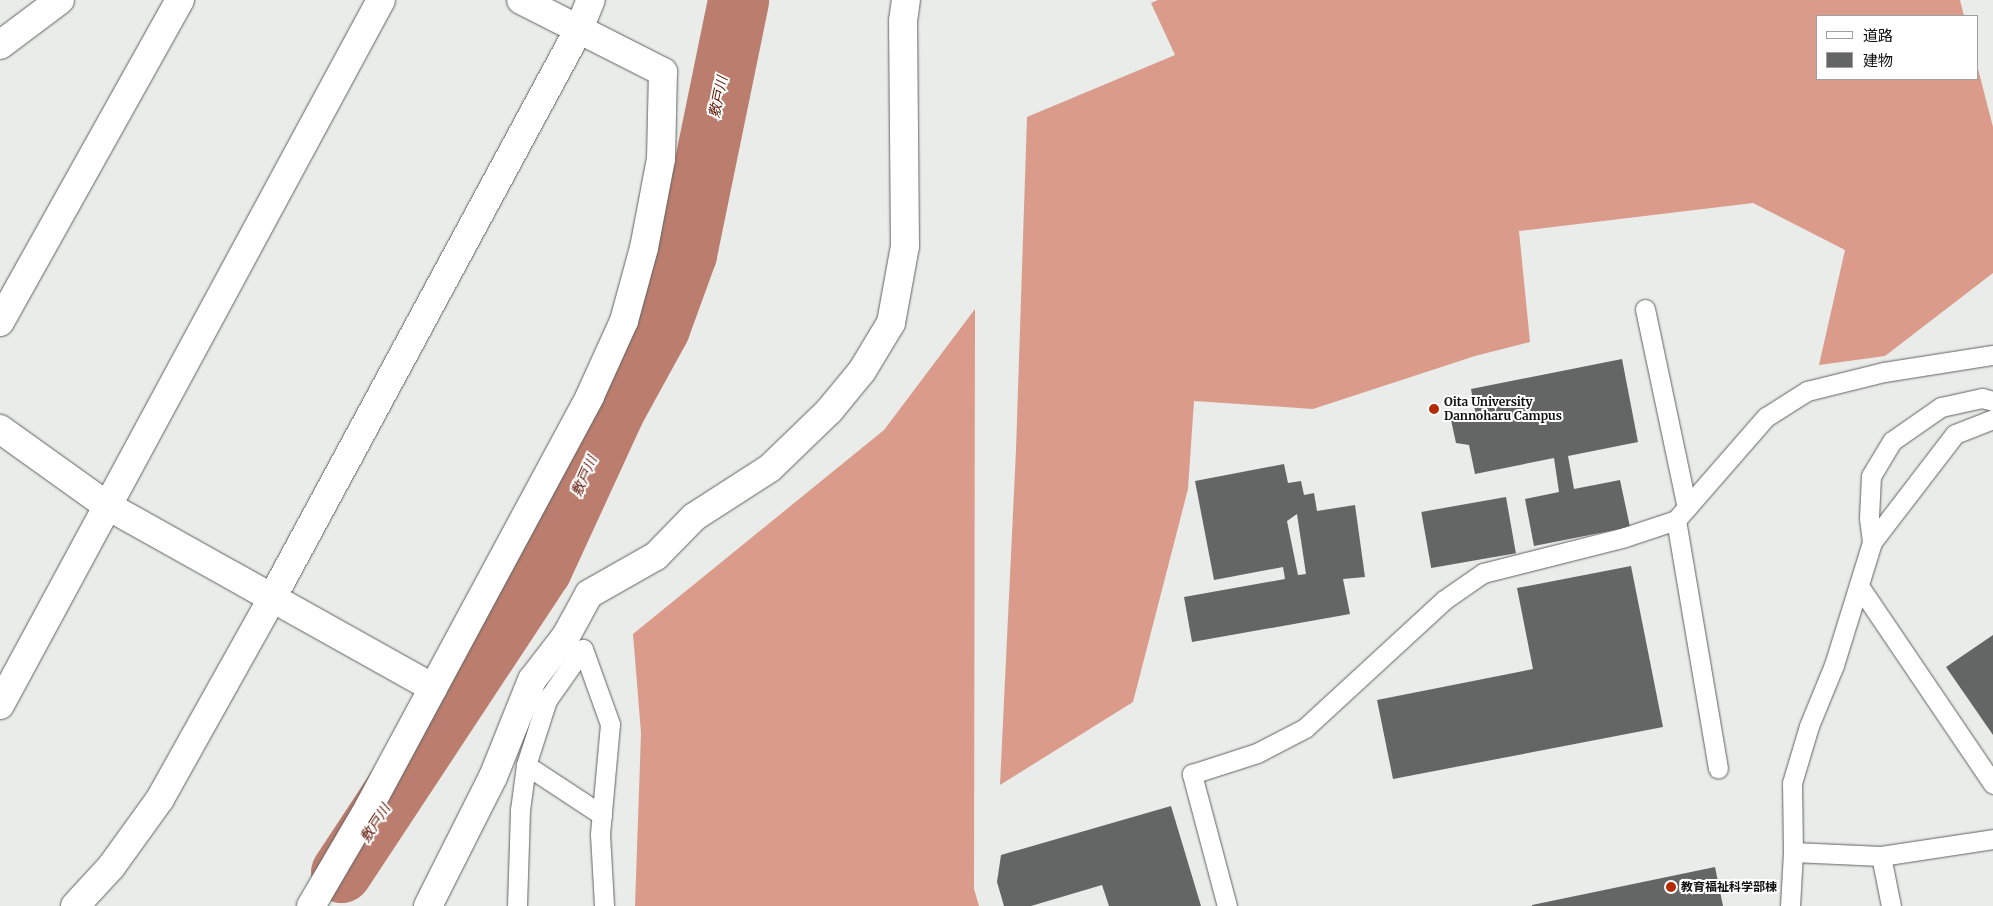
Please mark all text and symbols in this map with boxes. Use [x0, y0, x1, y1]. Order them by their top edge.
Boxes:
legend [1816, 15, 1978, 80]
text: 道路 [1863, 26, 1893, 45]
text: 建物 [1863, 51, 1893, 70]
water label: 敷戸川 [705, 75, 731, 119]
place label: Oita University Dannoharu Campus [1444, 395, 1562, 423]
marker: Oita University Dannoharu Campus [1428, 403, 1440, 415]
water label: 敷戸川 [568, 453, 600, 499]
water label: 敷戸川 [357, 801, 393, 845]
place label: 教育福祉科学部棟 [1681, 880, 1777, 894]
marker: 教育福祉科学部棟 [1665, 881, 1677, 893]

